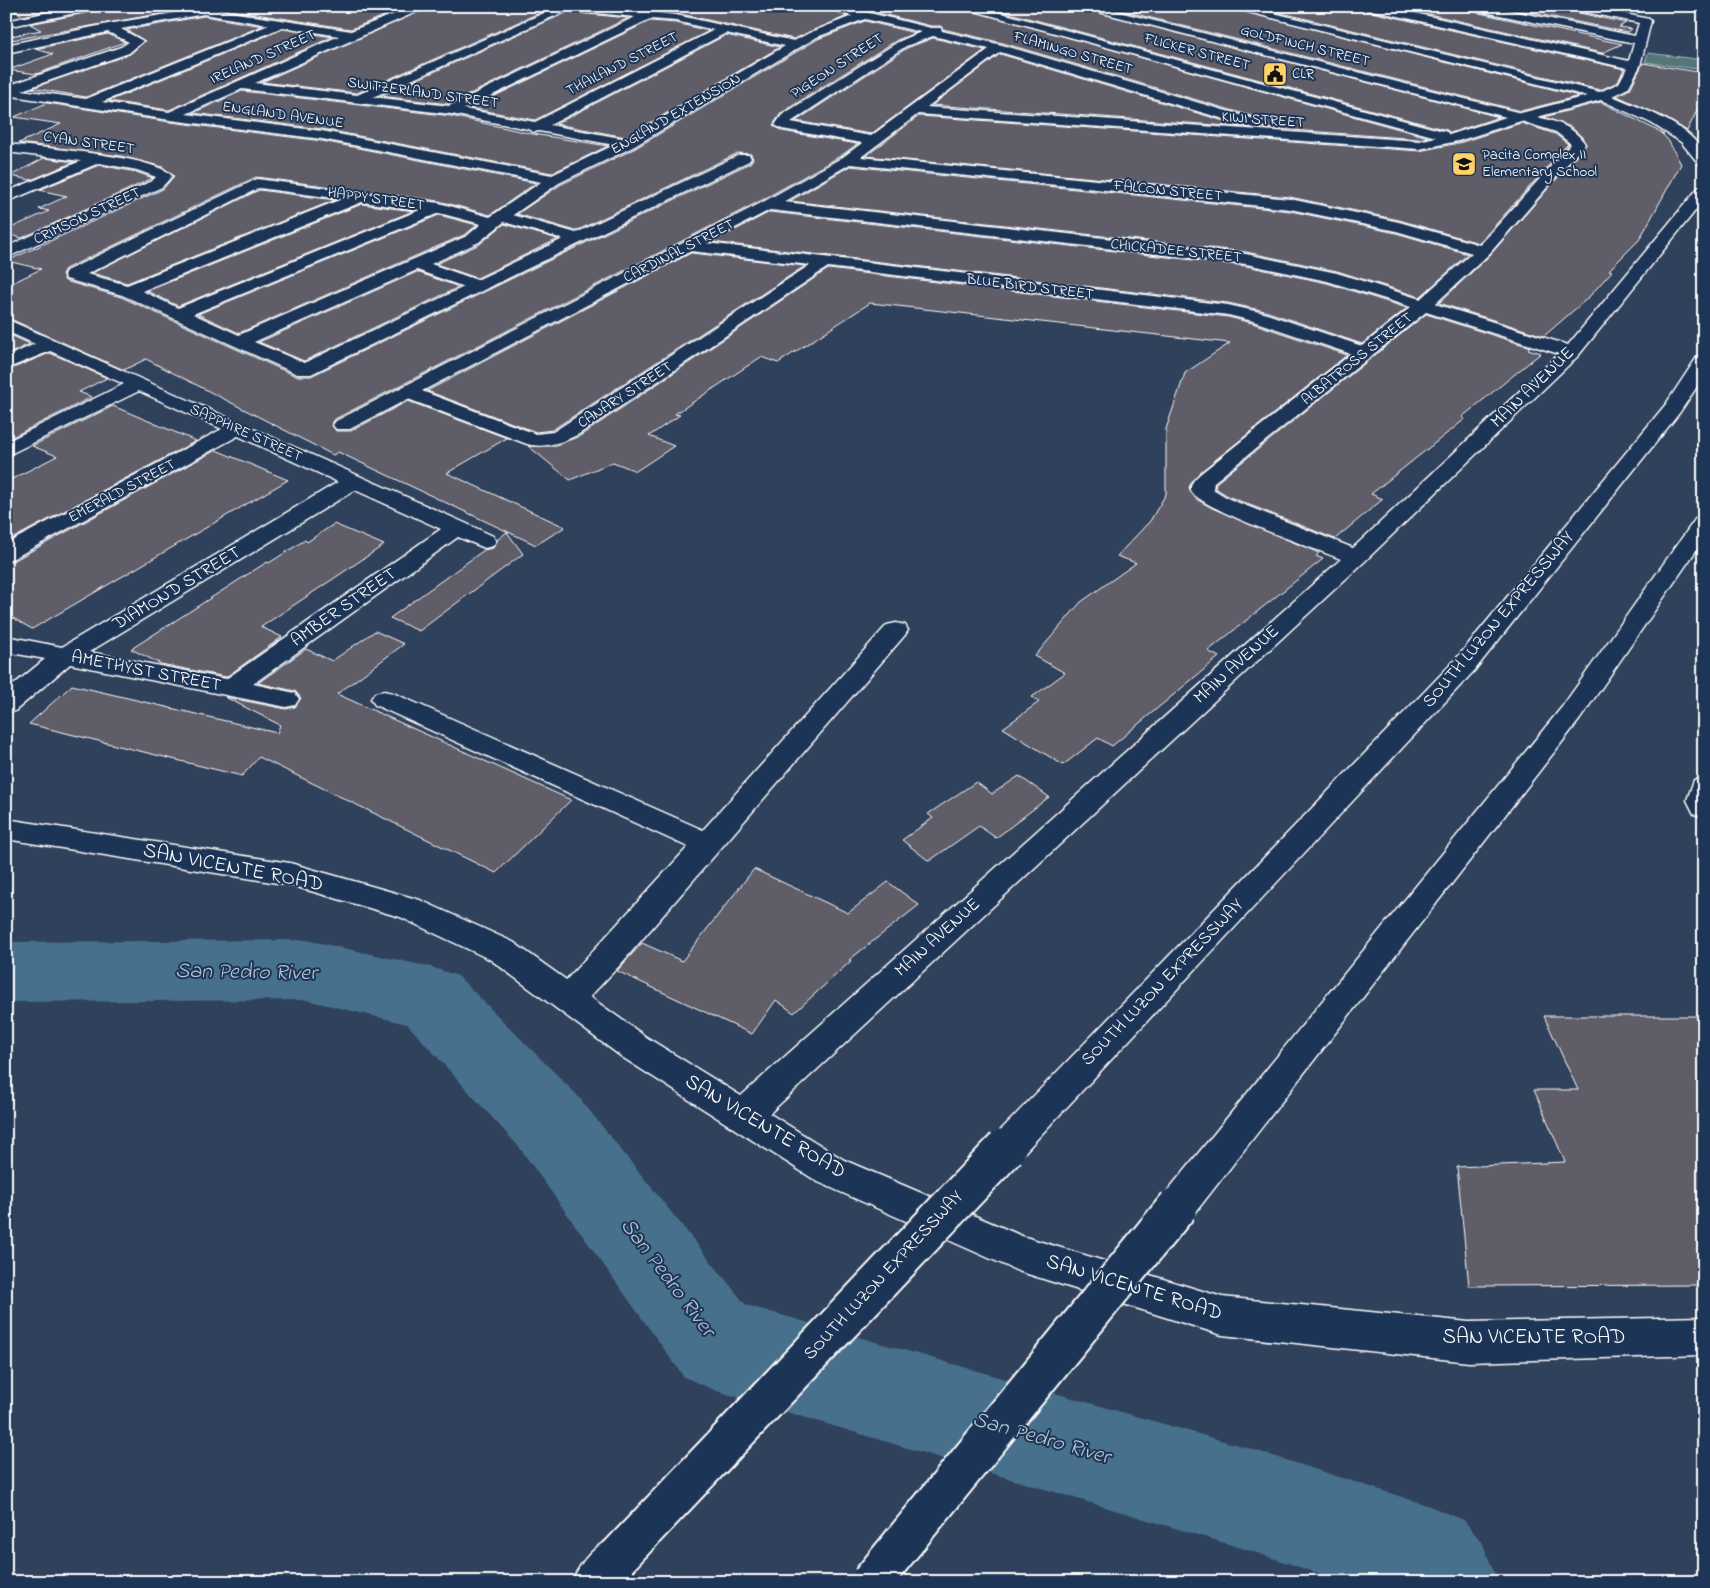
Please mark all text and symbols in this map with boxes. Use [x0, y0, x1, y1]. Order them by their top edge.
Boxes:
street label: GOLDFINCH STREET [1238, 19, 1372, 73]
street label: IRELAND STREET [207, 24, 320, 90]
street label: FLAMINGO STREET [1010, 25, 1136, 81]
street label: THAILAND STREET [562, 26, 682, 102]
street label: PIGEON STREET [786, 27, 888, 104]
street label: FLICKER STREET [1141, 27, 1253, 77]
public building icon: CLR [1262, 61, 1288, 87]
place label: CLR [1292, 63, 1315, 85]
street label: ENGLAND EXTENSION [607, 68, 745, 160]
street label: SWITZERLAND STREET [346, 72, 500, 115]
street label: ENGLAND AVENUE [221, 96, 345, 134]
street label: KIWI STREET [1221, 106, 1306, 134]
street label: CYAN STREET [42, 126, 136, 160]
place label: Pacita Complex II Elementary School [1482, 144, 1597, 184]
school or university icon: Pacita Complex II Elementary School [1451, 151, 1477, 177]
street label: FALCON STREET [1111, 174, 1224, 208]
street label: CRIMSON STREET [30, 181, 144, 250]
street label: HAPPY STREET [326, 181, 426, 217]
street label: CARDINAL STREET [620, 213, 739, 289]
street label: CHICKADEE STREET [1109, 233, 1243, 269]
street label: BLUE BIRD STREET [964, 268, 1095, 306]
street label: ALBATROSS STREET [1297, 307, 1418, 411]
street label: MAIN AVENUE [1485, 341, 1581, 435]
street label: CANARY STREET [573, 356, 677, 434]
street label: SAPPHIRE STREET [186, 398, 306, 468]
street label: EMERALD STREET [65, 453, 180, 529]
street label: SOUTH LUZON EXPRESSWAY [1417, 525, 1581, 714]
street label: DIAMOND STREET [107, 540, 246, 638]
street label: AMBER STREET [286, 562, 402, 654]
street label: MAIN AVENUE [1188, 619, 1286, 711]
street label: AMETHYST STREET [69, 645, 223, 699]
street label: SAN VICENTE ROAD [140, 836, 326, 900]
street label: MAIN AVENUE [889, 892, 987, 984]
street label: SOUTH LUZON EXPRESSWAY [1076, 893, 1251, 1073]
water label: San Pedro River [175, 956, 320, 990]
street label: SAN VICENTE ROAD [679, 1067, 851, 1187]
street label: SOUTH LUZON EXPRESSWAY [798, 1185, 970, 1367]
water label: San Pedro River [612, 1212, 724, 1347]
street label: SAN VICENTE ROAD [1042, 1247, 1226, 1329]
street label: SAN VICENTE ROAD [1442, 1323, 1626, 1353]
water label: San Pedro River [968, 1404, 1117, 1475]

